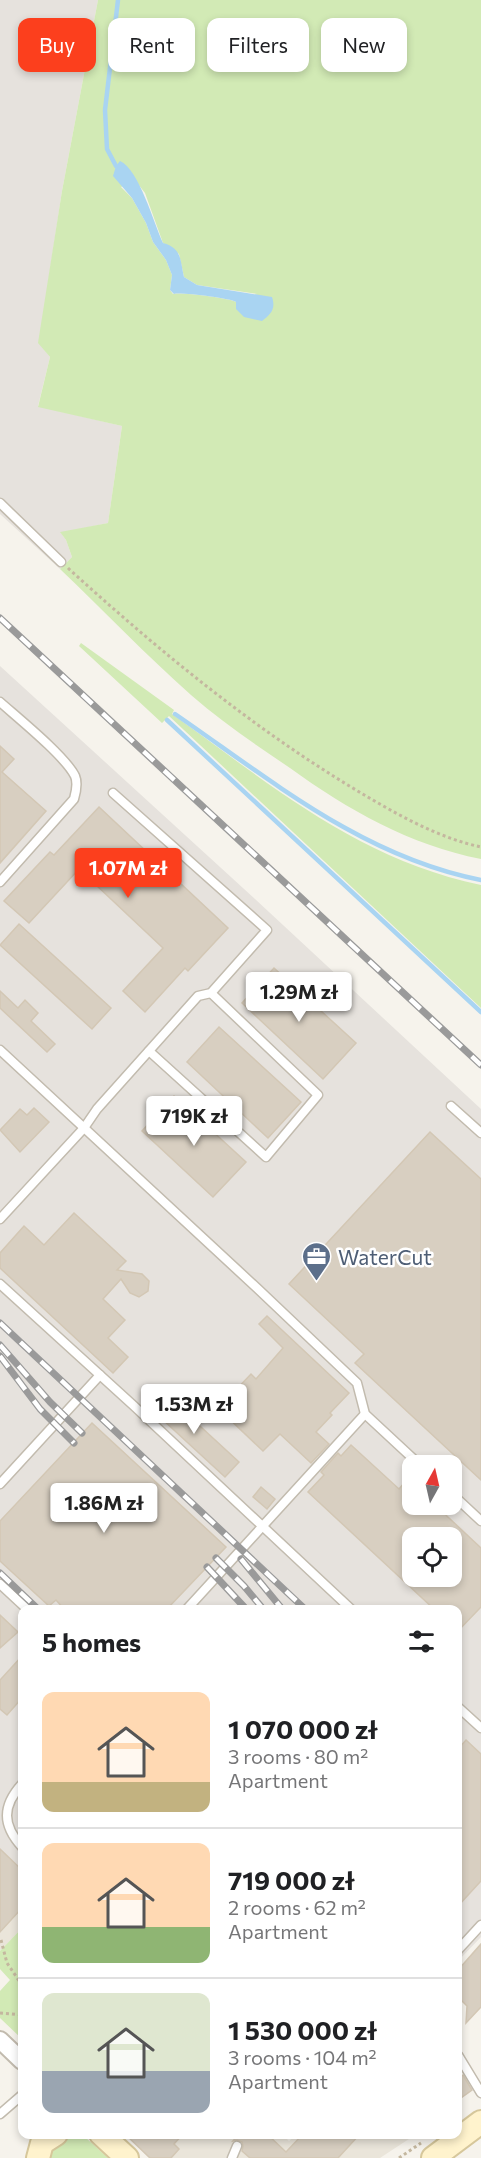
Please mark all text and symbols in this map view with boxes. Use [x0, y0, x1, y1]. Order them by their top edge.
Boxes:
chip: Buy [18, 18, 96, 72]
chip: Rent [108, 18, 195, 72]
chip: Filters [207, 18, 309, 72]
chip: New [321, 18, 407, 72]
pin: 1.07M zł [66, 848, 190, 899]
text: 1.07M zł [89, 855, 167, 879]
pin: 1.29M zł [237, 972, 361, 1023]
text: 1.29M zł [260, 979, 338, 1003]
pin: 719K zł [139, 1096, 249, 1147]
text: 719K zł [160, 1103, 228, 1127]
office icon: WaterCut [301, 1240, 333, 1282]
place label: WaterCut [338, 1244, 432, 1269]
pin: 1.53M zł [132, 1384, 256, 1435]
text: 1.53M zł [155, 1391, 233, 1415]
north arrow [402, 1455, 462, 1515]
map controls [402, 1455, 462, 1587]
pin: 1.86M zł [42, 1483, 166, 1534]
text: 1.86M zł [64, 1490, 144, 1514]
button: locate [402, 1527, 462, 1587]
icon: filters [405, 1625, 438, 1658]
text: 5 homes [42, 1626, 141, 1657]
text: 1 070 000 zł [228, 1713, 378, 1744]
icon: home [90, 1716, 162, 1788]
text: 3 rooms · 80 m² [228, 1744, 368, 1768]
text: Apartment [228, 1768, 328, 1792]
text: 719 000 zł [228, 1864, 354, 1895]
icon: home [90, 1867, 162, 1939]
text: 2 rooms · 62 m² [228, 1895, 366, 1919]
text: Apartment [228, 1919, 328, 1943]
text: 1 530 000 zł [228, 2014, 377, 2045]
icon: home [90, 2017, 162, 2089]
text: 3 rooms · 104 m² [228, 2045, 377, 2069]
text: Apartment [228, 2069, 328, 2093]

